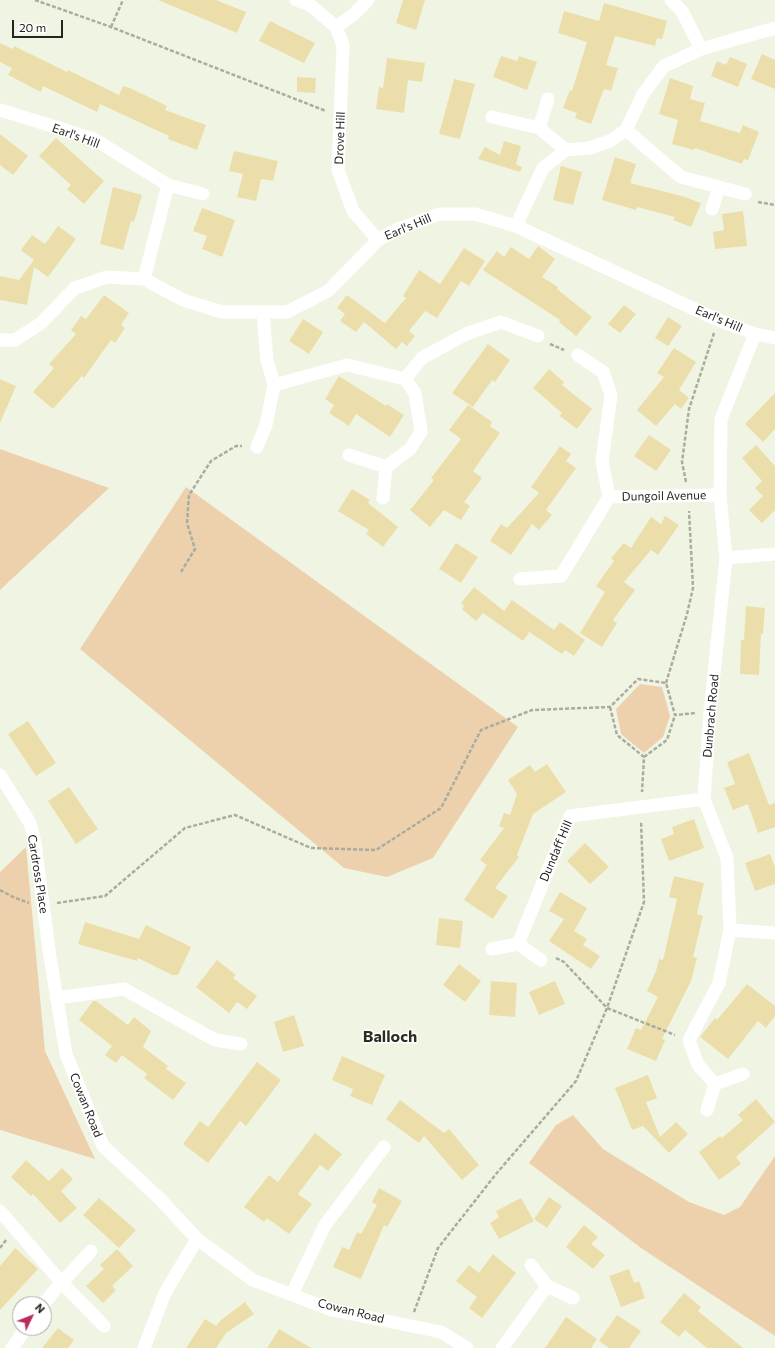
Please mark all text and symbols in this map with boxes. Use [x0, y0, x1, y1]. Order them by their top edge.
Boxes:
scale bar [14, 12, 65, 38]
text: 20 m [19, 20, 46, 34]
street label: Drove Hill [332, 111, 348, 165]
street label: Earl's Hill [50, 121, 102, 151]
street label: Earl's Hill [382, 211, 434, 243]
street label: Earl's Hill [693, 303, 745, 335]
street label: Dungoil Avenue [622, 488, 706, 504]
street label: Dunbrach Road [700, 674, 722, 758]
street label: Dundaff Hill [537, 818, 575, 884]
street label: Cardross Place [25, 833, 51, 915]
district label: Balloch [363, 1027, 417, 1047]
street label: Cowan Road [67, 1071, 105, 1139]
north arrow [12, 1296, 52, 1336]
street label: Cowan Road [316, 1296, 386, 1326]
text: N [33, 1301, 48, 1316]

